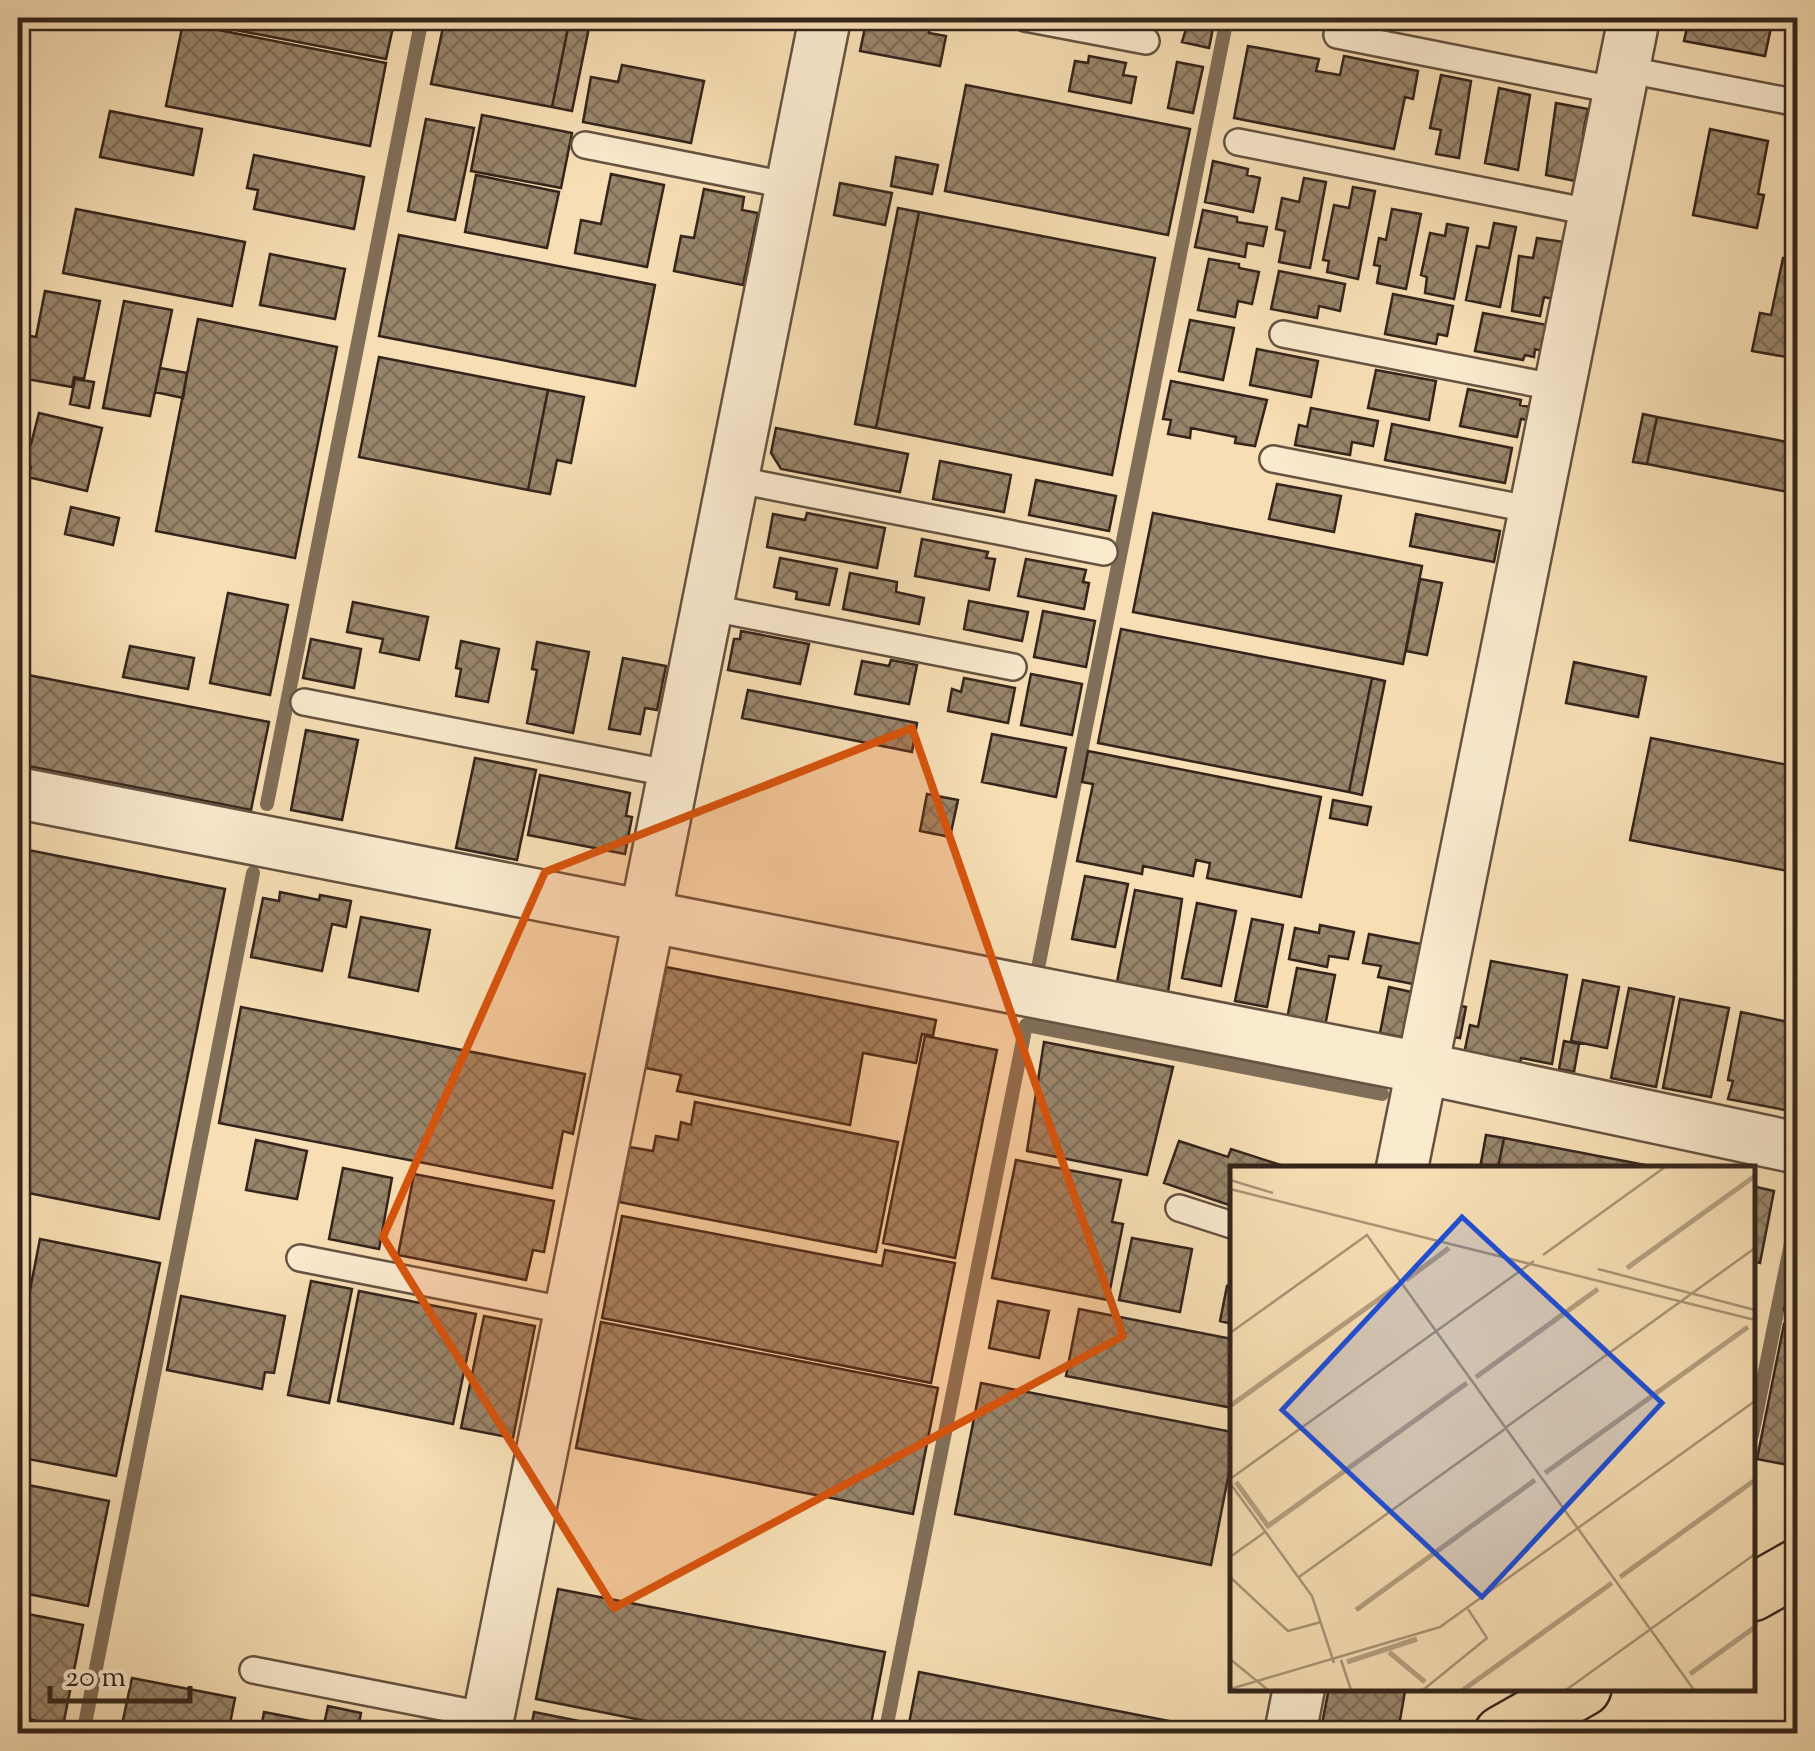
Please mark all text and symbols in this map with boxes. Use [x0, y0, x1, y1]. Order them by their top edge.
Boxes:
inset map [1230, 1166, 1755, 1691]
scale bar [50, 1641, 190, 1703]
text: 20 m [65, 1657, 126, 1700]

